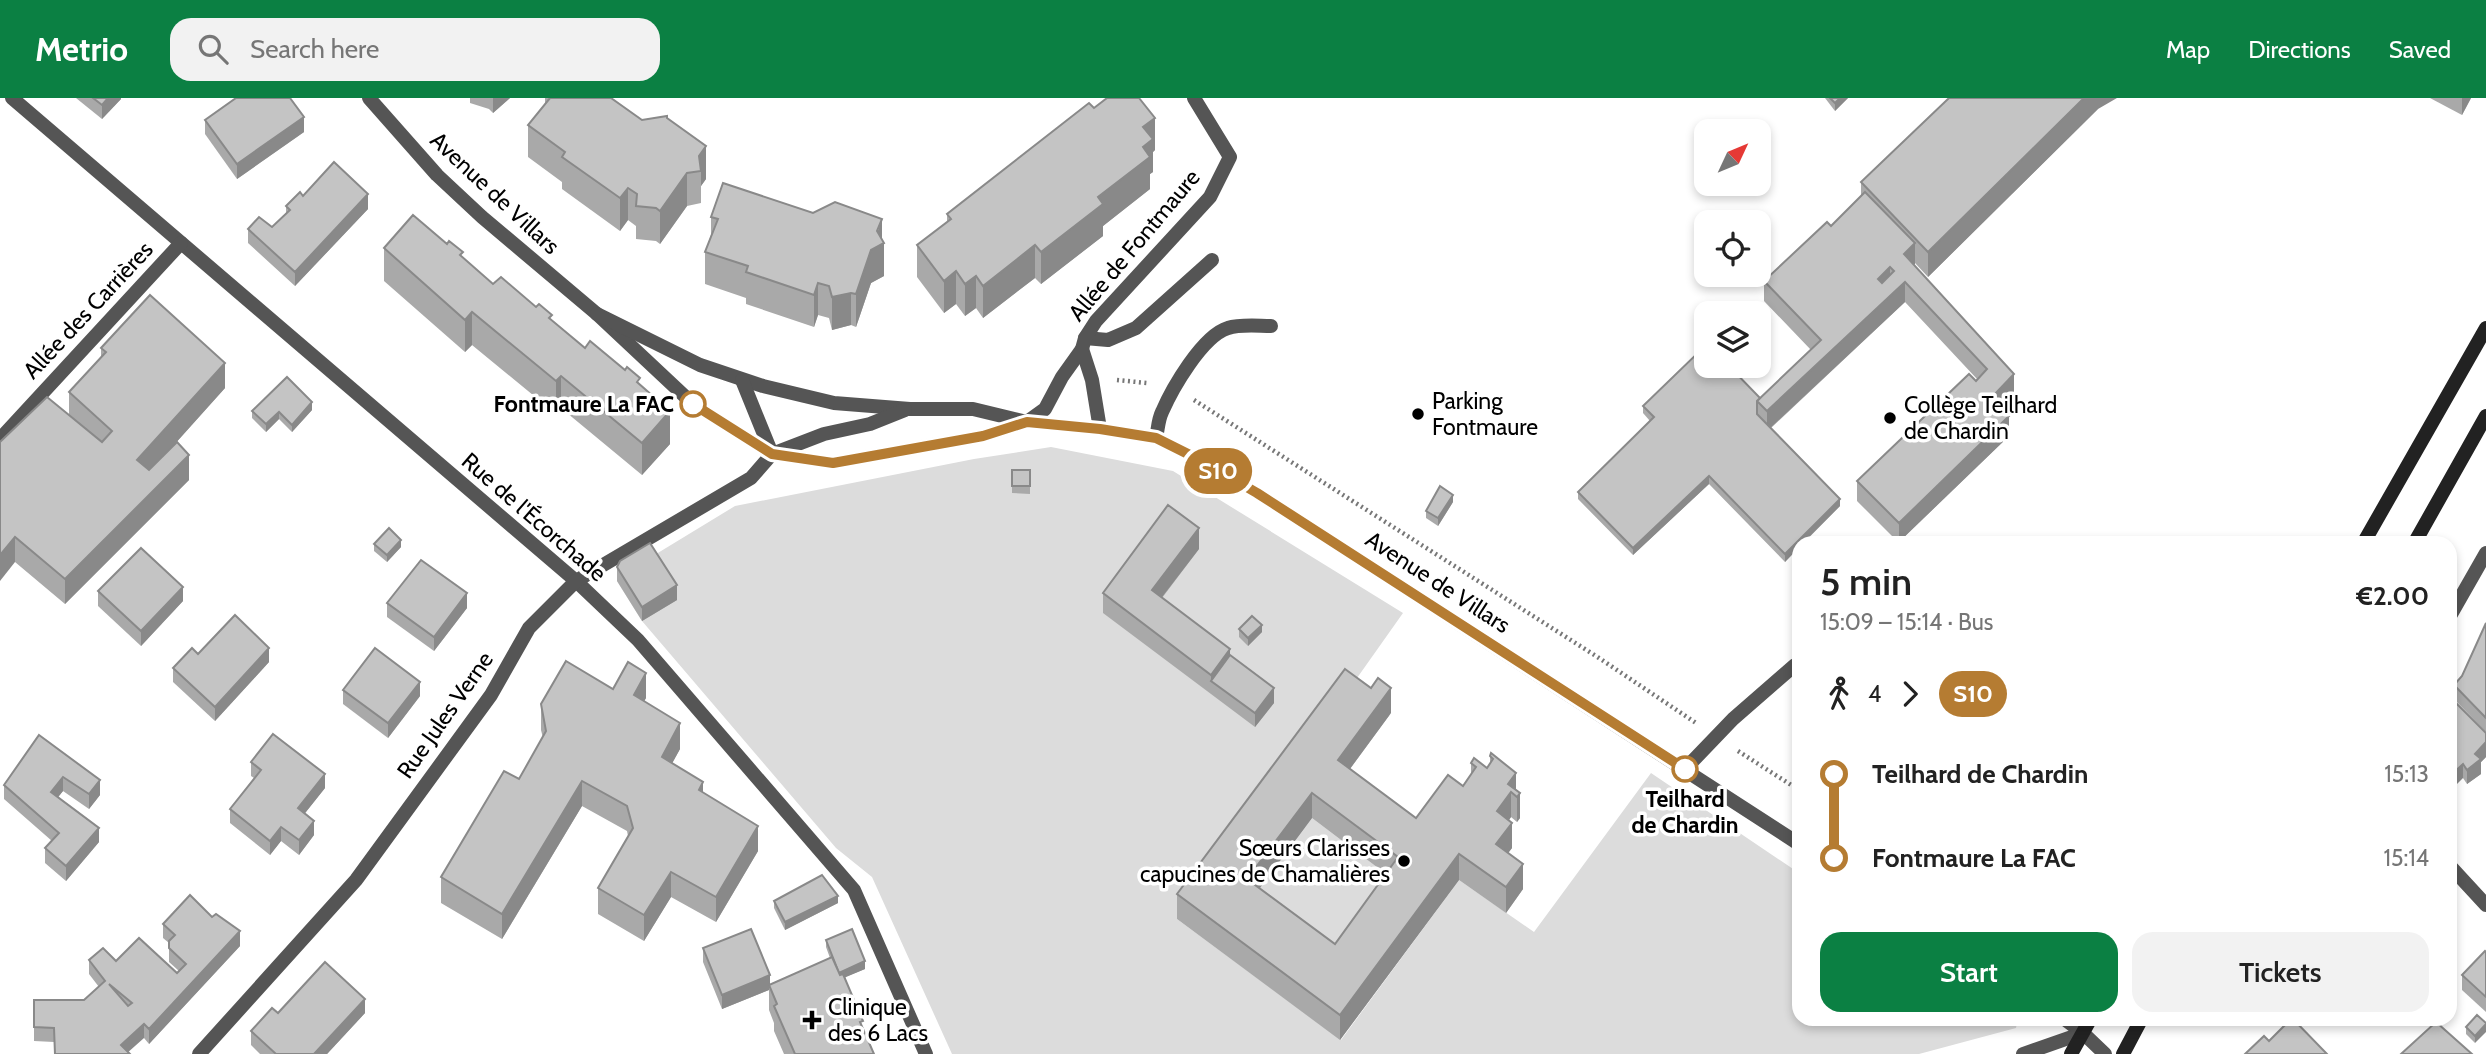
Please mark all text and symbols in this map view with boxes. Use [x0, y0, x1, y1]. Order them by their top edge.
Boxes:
search box [170, 18, 660, 81]
text: Metrio [35, 29, 128, 69]
icon: search [194, 30, 232, 68]
text: Search here [250, 33, 379, 65]
text: Map [2166, 35, 2210, 64]
text: Directions [2248, 35, 2351, 64]
text: Saved [2389, 35, 2451, 64]
north arrow [1694, 119, 1771, 196]
map controls [1694, 119, 1771, 378]
street label: Avenue de Villars [425, 126, 565, 260]
street label: Allée de Fontmaure [1062, 163, 1206, 327]
button: locate [1694, 210, 1771, 287]
street label: Allée des Carrières [17, 236, 159, 384]
button: layers [1694, 301, 1771, 378]
place label: Parking Fontmaure [1432, 387, 1538, 441]
place label: Fontmaure La FAC [494, 390, 674, 418]
marker: Fontmaure La FAC [680, 391, 706, 417]
place label: Collège Teilhard de Chardin [1904, 391, 2057, 445]
marker: Parking Fontmaure [1410, 406, 1426, 422]
marker: Collège Teilhard de Chardin [1882, 410, 1898, 426]
street label: Rue de l'Écorchade [456, 446, 613, 587]
line badge: S10 [1178, 448, 1258, 494]
text: S10 [1198, 456, 1238, 485]
street label: Avenue de Villars [1361, 525, 1515, 639]
text: 5 min [1820, 558, 1912, 605]
text: €2.00 [2356, 580, 2429, 612]
text: 15:09 – 15:14 · Bus [1820, 608, 1993, 636]
street label: Rue Jules Verne [391, 646, 499, 784]
icon: walk [1820, 675, 1858, 713]
icon: forward [1891, 675, 1929, 713]
text: S10 [1953, 679, 1993, 708]
text: 4 [1868, 680, 1881, 708]
marker: Teilhard de Chardin [1672, 756, 1698, 782]
text: Teilhard de Chardin [1872, 758, 2088, 790]
text: 15:13 [2384, 760, 2429, 788]
place label: Teilhard de Chardin [1631, 785, 1739, 839]
place label: Sœurs Clarisses capucines de Chamalières [1140, 834, 1390, 888]
text: Fontmaure La FAC [1872, 842, 2076, 874]
text: 15:14 [2383, 844, 2429, 872]
marker: Sœurs Clarisses capucines de Chamalières [1396, 853, 1412, 869]
button: Start [1820, 932, 2118, 1012]
button: Tickets [2132, 932, 2429, 1012]
place label: Clinique des 6 Lacs [828, 993, 928, 1047]
marker: Clinique des 6 Lacs [802, 1010, 822, 1030]

